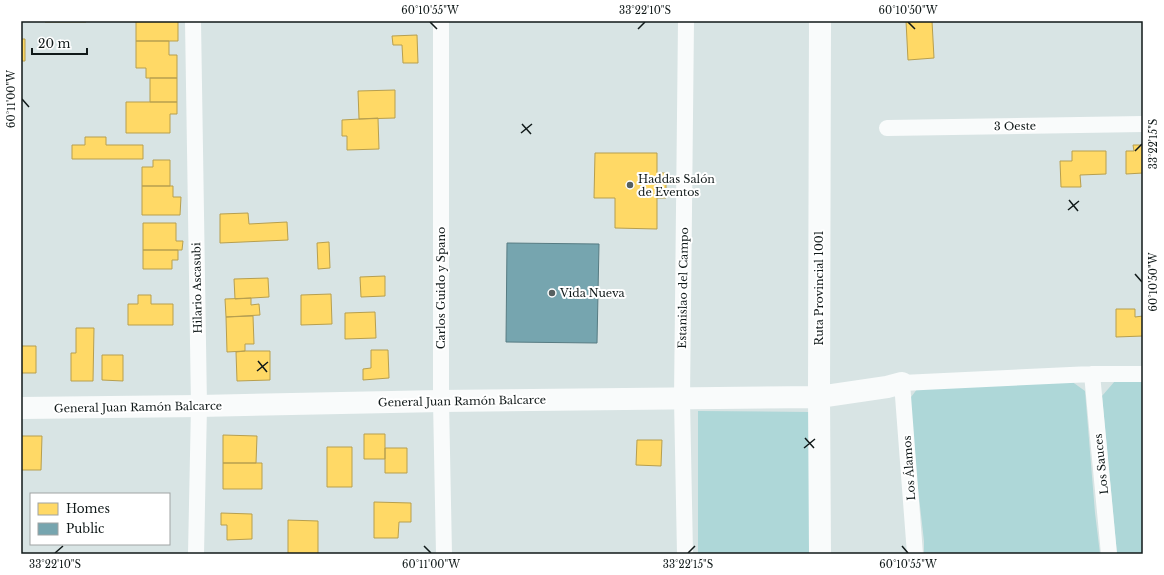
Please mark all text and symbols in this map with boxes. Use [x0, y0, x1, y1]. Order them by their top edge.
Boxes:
text: 60°10'55"W [401, 4, 459, 17]
text: 33°22'10"S [619, 4, 671, 17]
text: 60°10'50"W [879, 4, 938, 17]
scale bar [32, 30, 87, 56]
text: 20 m [38, 36, 70, 51]
text: 60°11'00"W [5, 70, 18, 128]
street label: 3 Oeste [994, 119, 1036, 133]
text: 33°22'15"S [1147, 119, 1160, 169]
place label: Haddas Salón de Eventos [638, 172, 715, 199]
marker: Haddas Salón de Eventos [625, 180, 635, 190]
street label: Carlos Guido y Spano [434, 227, 448, 349]
street label: Estanislao del Campo [675, 227, 691, 349]
street label: Ruta Provincial 1001 [812, 230, 826, 346]
street label: Hilario Ascasubi [189, 242, 205, 334]
text: 60°10'50"W [1147, 252, 1160, 311]
place label: Vida Nueva [559, 286, 626, 300]
marker: Vida Nueva [547, 288, 557, 298]
street label: General Juan Ramón Balcarce [378, 393, 546, 409]
street label: General Juan Ramón Balcarce [54, 399, 222, 415]
street label: Los Sauces [1091, 433, 1111, 495]
street label: Los Álamos [900, 435, 918, 501]
legend [30, 493, 170, 545]
text: Homes [66, 501, 110, 516]
text: Public [66, 521, 105, 536]
text: 33°22'10"S [29, 558, 81, 571]
text: 60°11'00"W [402, 558, 460, 571]
text: 33°22'15"S [663, 558, 713, 571]
text: 60°10'55"W [879, 558, 937, 571]

